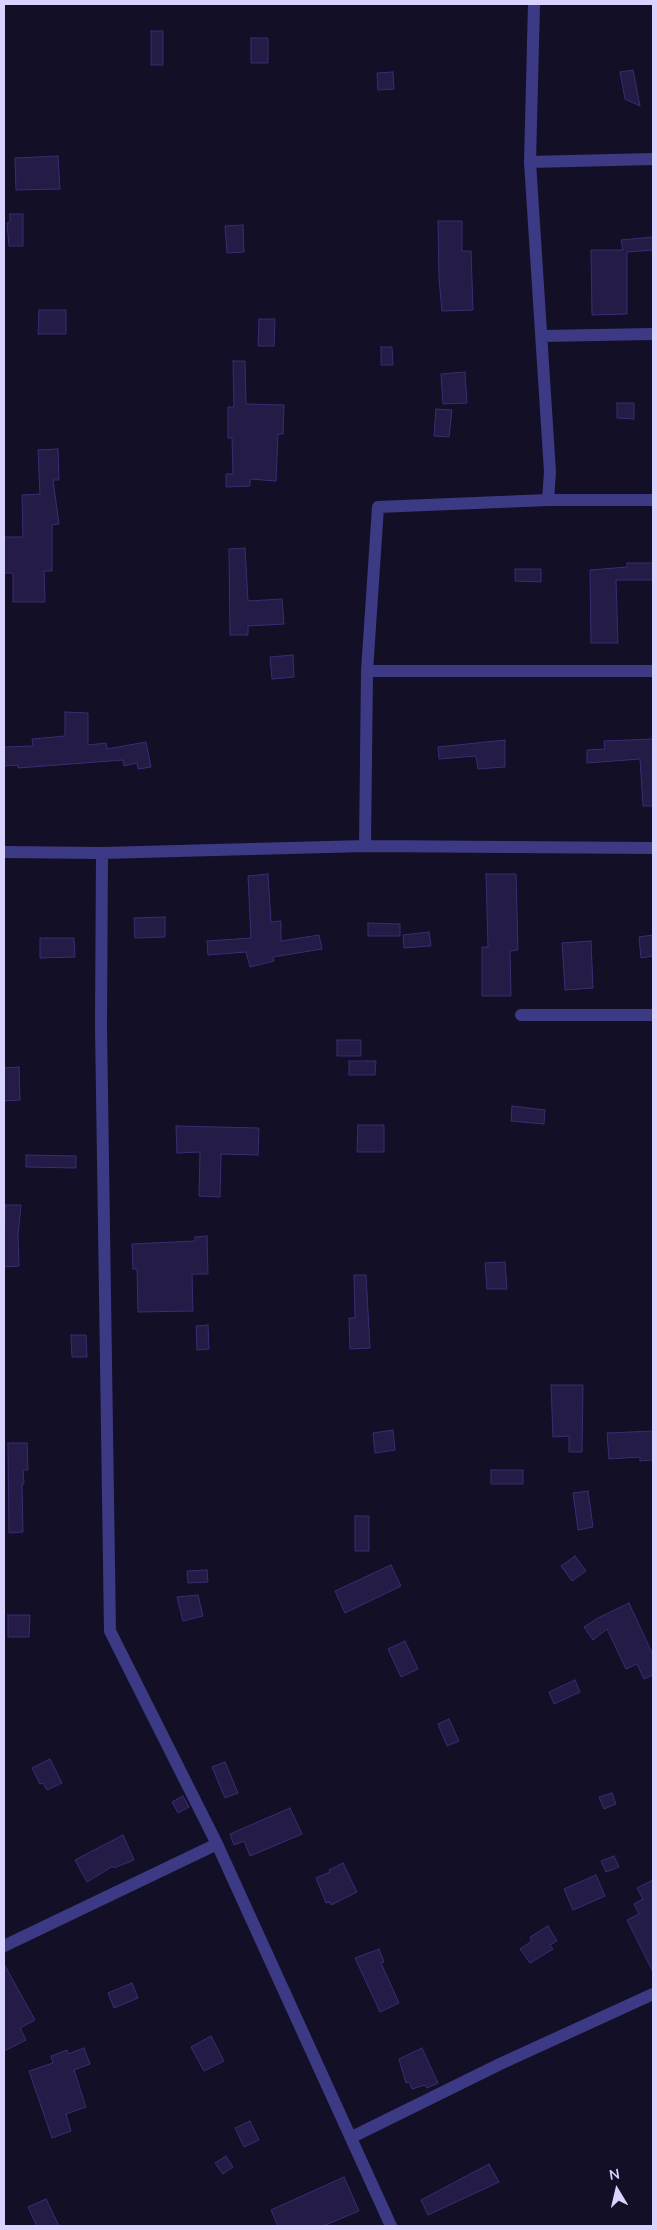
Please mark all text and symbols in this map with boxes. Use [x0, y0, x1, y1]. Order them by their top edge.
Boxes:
text: N [608, 2164, 621, 2185]
north arrow [592, 2165, 642, 2215]

